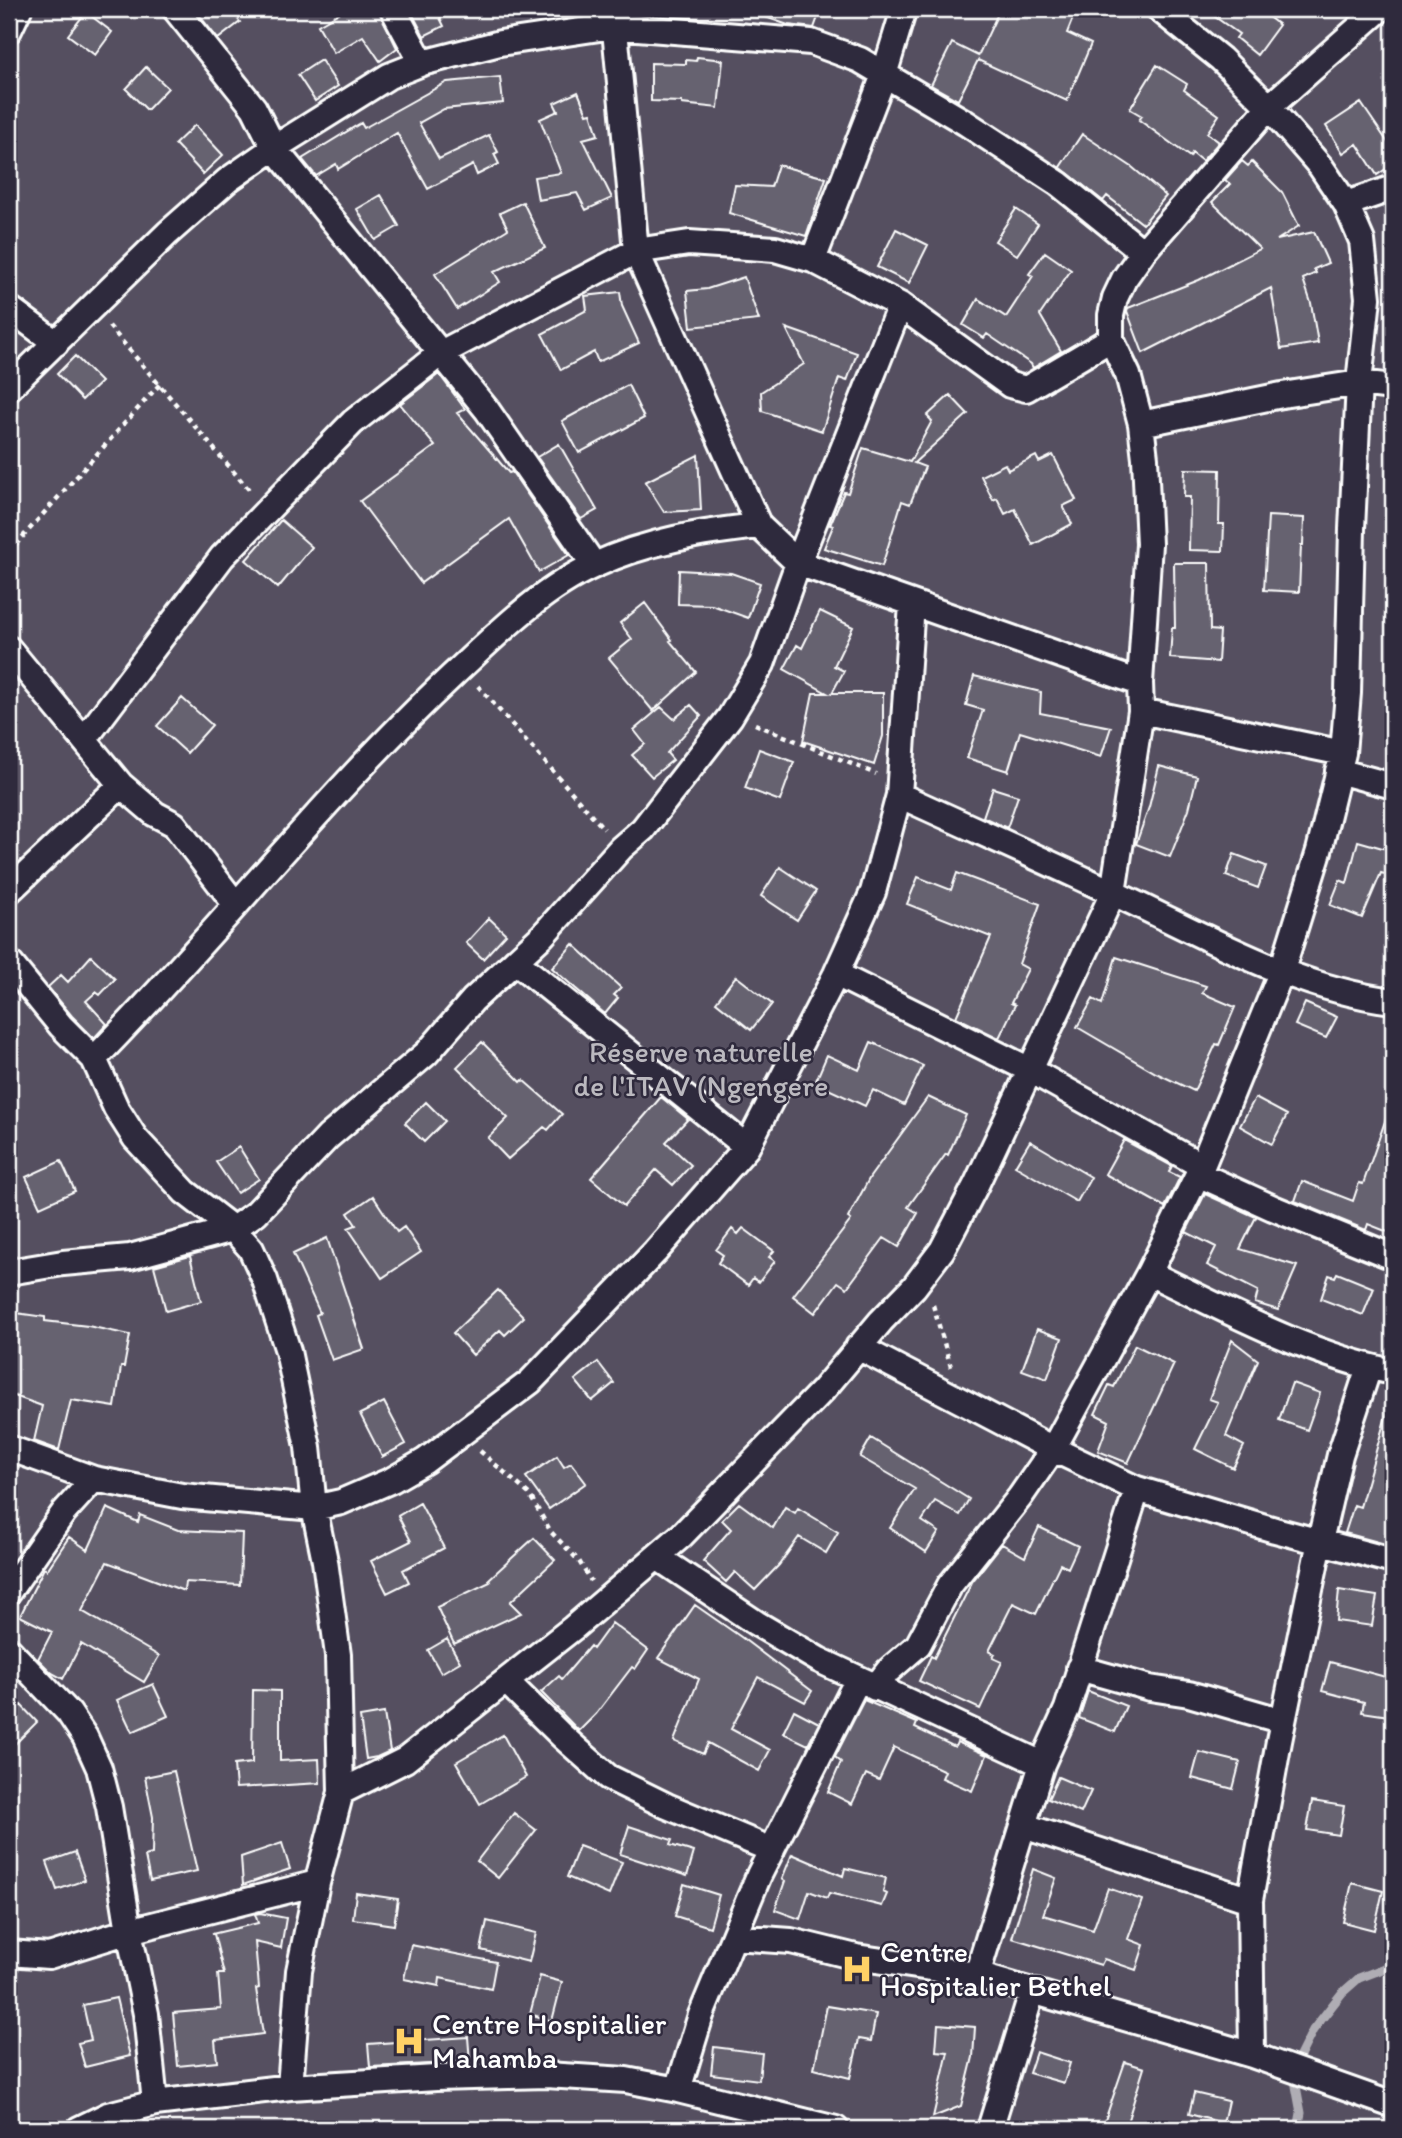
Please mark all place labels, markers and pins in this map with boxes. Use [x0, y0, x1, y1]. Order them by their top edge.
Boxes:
place label: Centre Hospitalier Bethel [880, 1933, 1112, 2004]
hospital icon: Centre Hospitalier Bethel [840, 1952, 874, 1986]
place label: Centre Hospitalier Mahamba [432, 2005, 667, 2076]
hospital icon: Centre Hospitalier Mahamba [392, 2024, 426, 2058]

